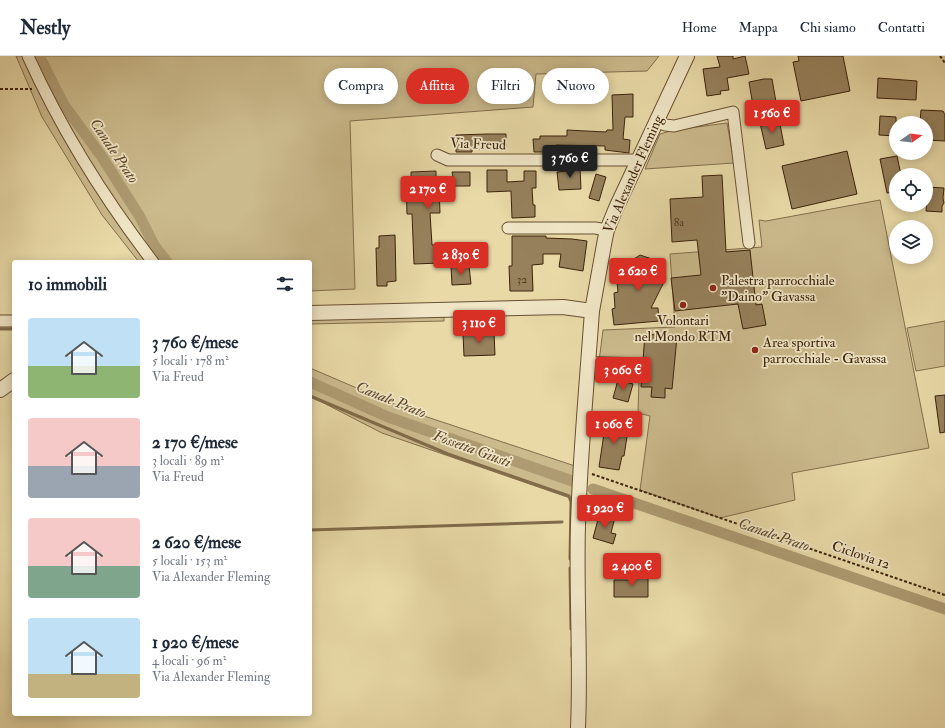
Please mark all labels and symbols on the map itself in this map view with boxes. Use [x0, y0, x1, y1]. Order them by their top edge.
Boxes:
pin: 1 560 € [735, 100, 809, 134]
street label: Via Alexander Fleming [599, 111, 667, 236]
water label: Canale Prato [85, 115, 143, 187]
north arrow [889, 116, 933, 160]
street label: Via Freud [450, 135, 506, 153]
pin: 3 760 € [533, 145, 607, 179]
pin: 2 170 € [391, 176, 465, 210]
house number: 8a [674, 215, 685, 230]
pin: 2 830 € [424, 242, 498, 276]
pin: 2 620 € [601, 258, 675, 292]
house number: 32 [517, 272, 527, 287]
place label: Palestra parrocchiale "Daino" Gavassa [721, 272, 835, 305]
marker: Palestra parrocchiale "Daino" Gavassa [708, 283, 718, 293]
marker: Volontari nel Mondo RTM [678, 300, 688, 310]
pin: 3 110 € [442, 310, 516, 344]
place label: Volontari nel Mondo RTM [634, 312, 732, 345]
place label: Area sportiva parrocchiale - Gavassa [762, 334, 887, 368]
marker: Area sportiva parrocchiale - Gavassa [750, 345, 760, 355]
pin: 3 060 € [586, 357, 660, 391]
water label: Canale Prato [353, 377, 429, 423]
pin: 1 060 € [577, 411, 651, 445]
water label: Fossetta Giusti [430, 426, 514, 472]
pin: 1 920 € [568, 495, 642, 529]
water label: Canale Prato [736, 514, 812, 556]
street label: Ciclovia 12 [830, 537, 892, 573]
pin: 2 400 € [595, 553, 669, 587]

